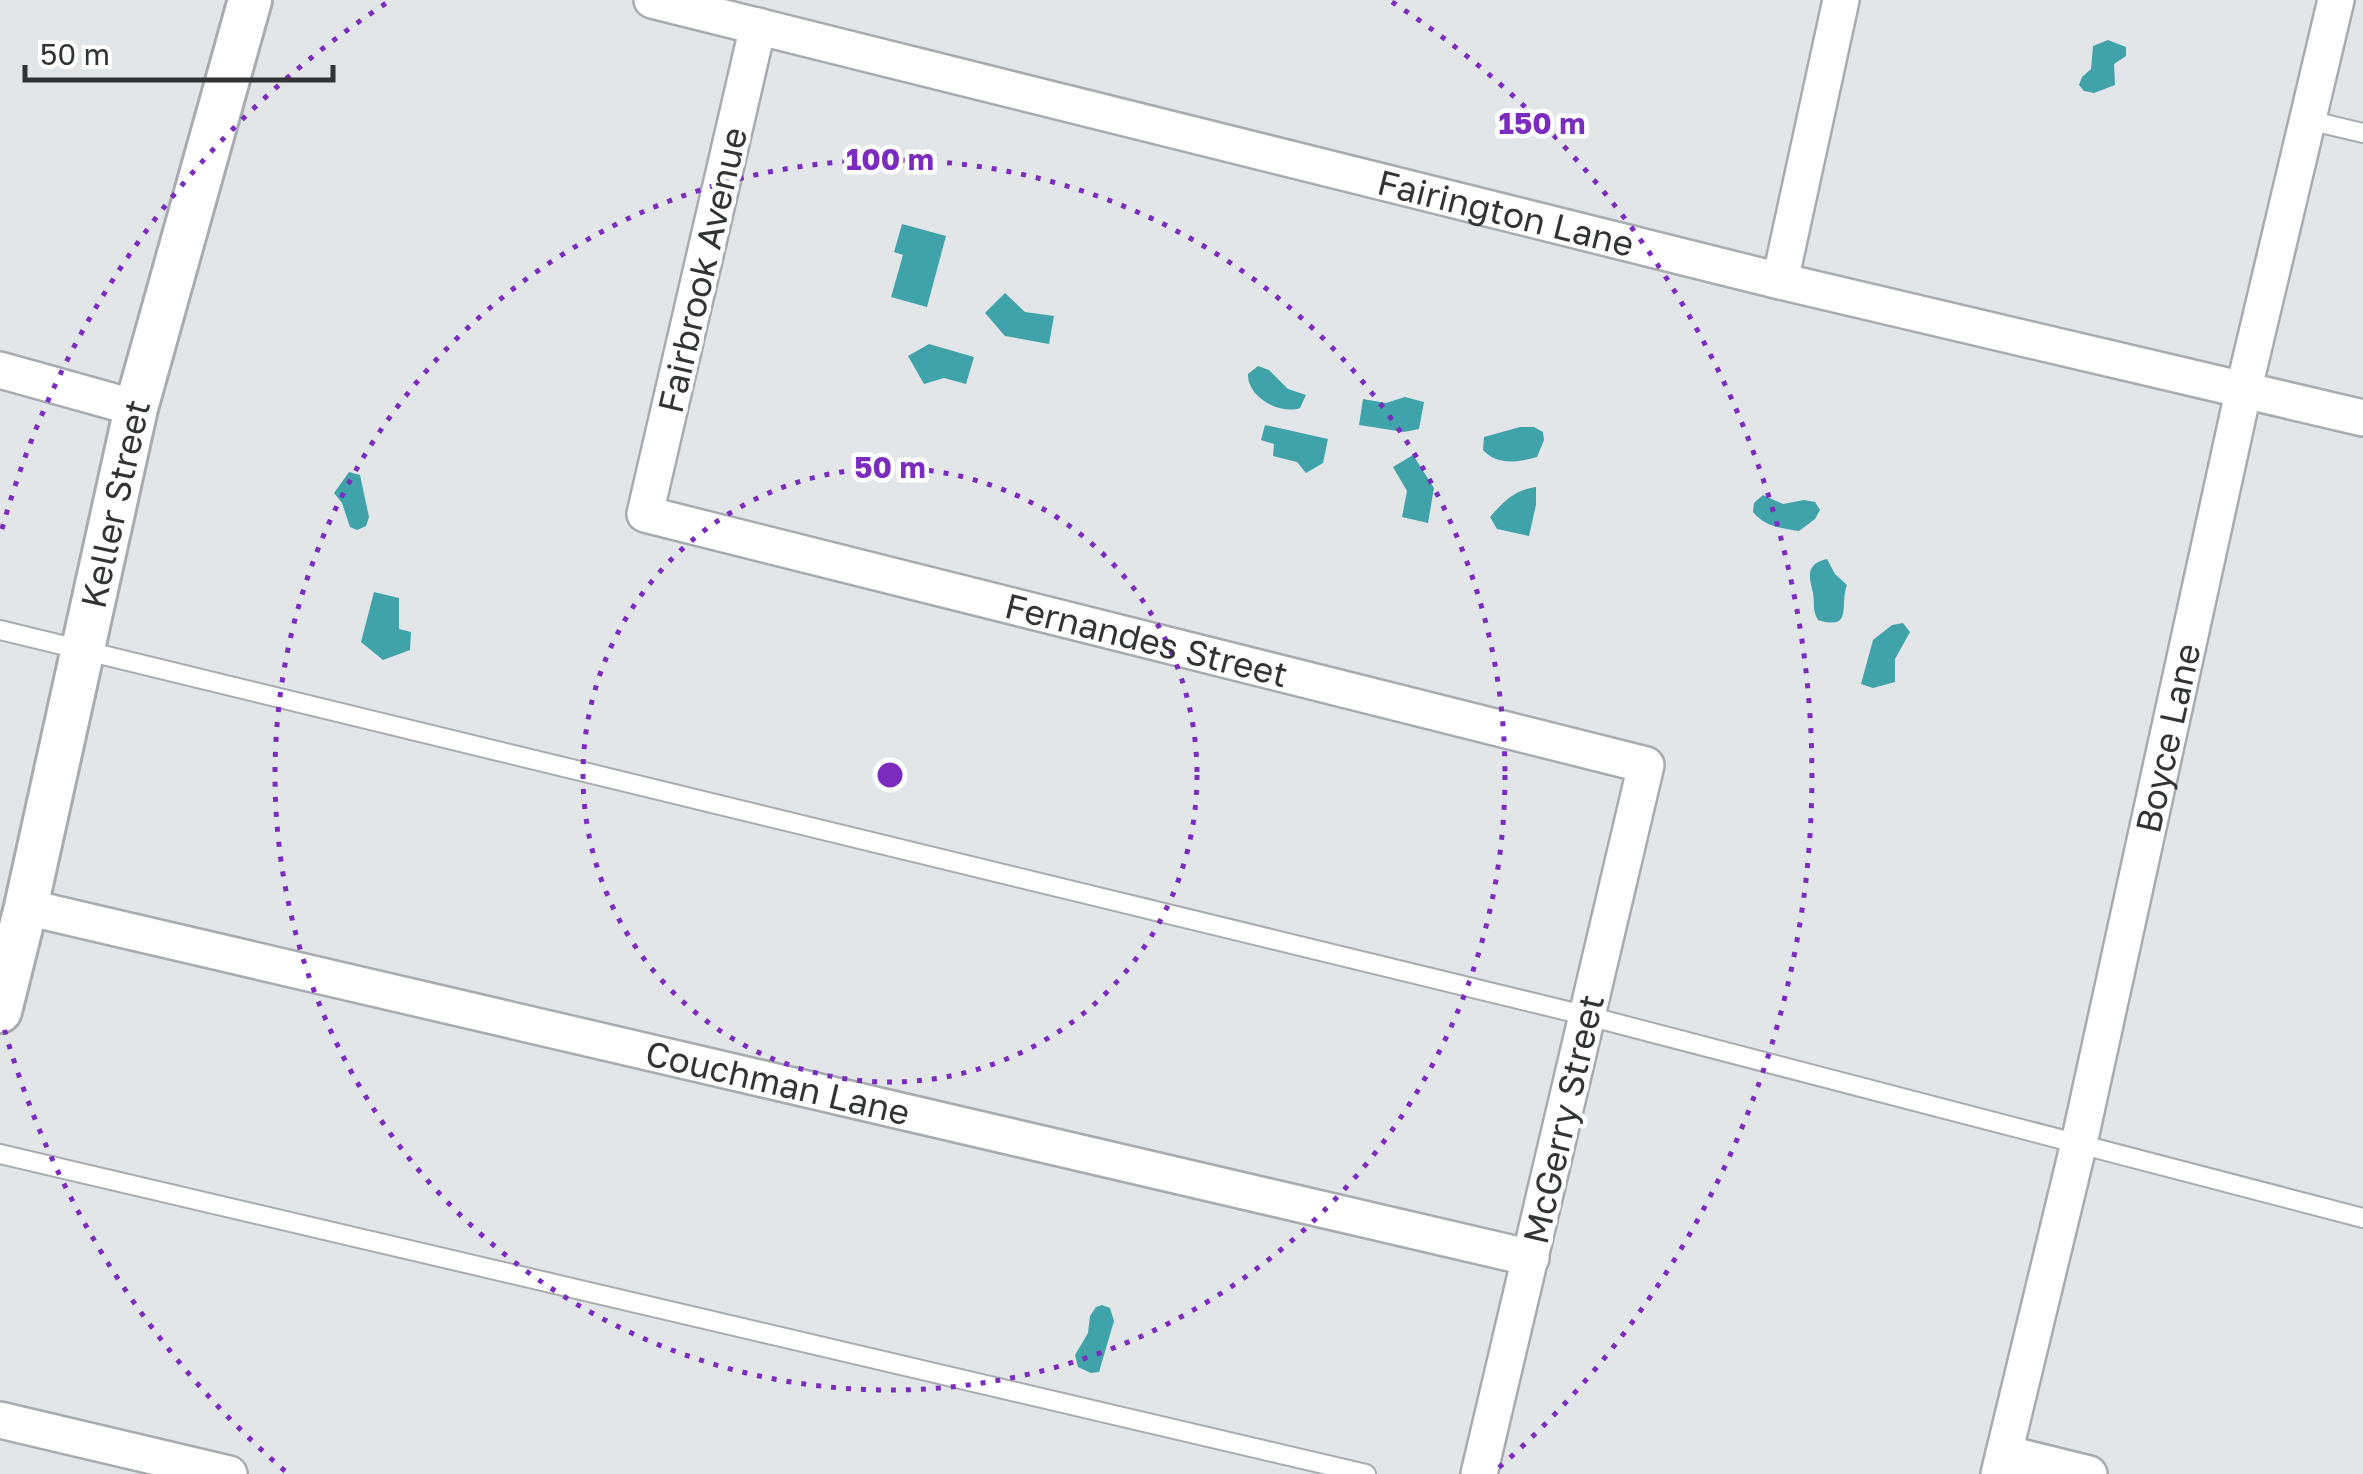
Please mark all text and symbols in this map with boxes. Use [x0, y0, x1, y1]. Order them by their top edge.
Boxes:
scale bar [25, 20, 332, 82]
text: 50 m [40, 36, 110, 72]
text: 150 m [1499, 105, 1586, 141]
street label: Fairbrook Avenue [649, 123, 755, 417]
text: 100 m [846, 141, 934, 177]
street label: Fairington Lane [1373, 161, 1638, 265]
street label: Keller Street [72, 395, 158, 612]
text: 50 m [854, 449, 926, 485]
street label: Fernandes Street [1001, 584, 1292, 695]
street label: Boyce Lane [2126, 639, 2209, 837]
centre of rings [872, 757, 908, 793]
street label: McGerry Street [1514, 990, 1612, 1248]
street label: Couchman Lane [642, 1031, 914, 1133]

